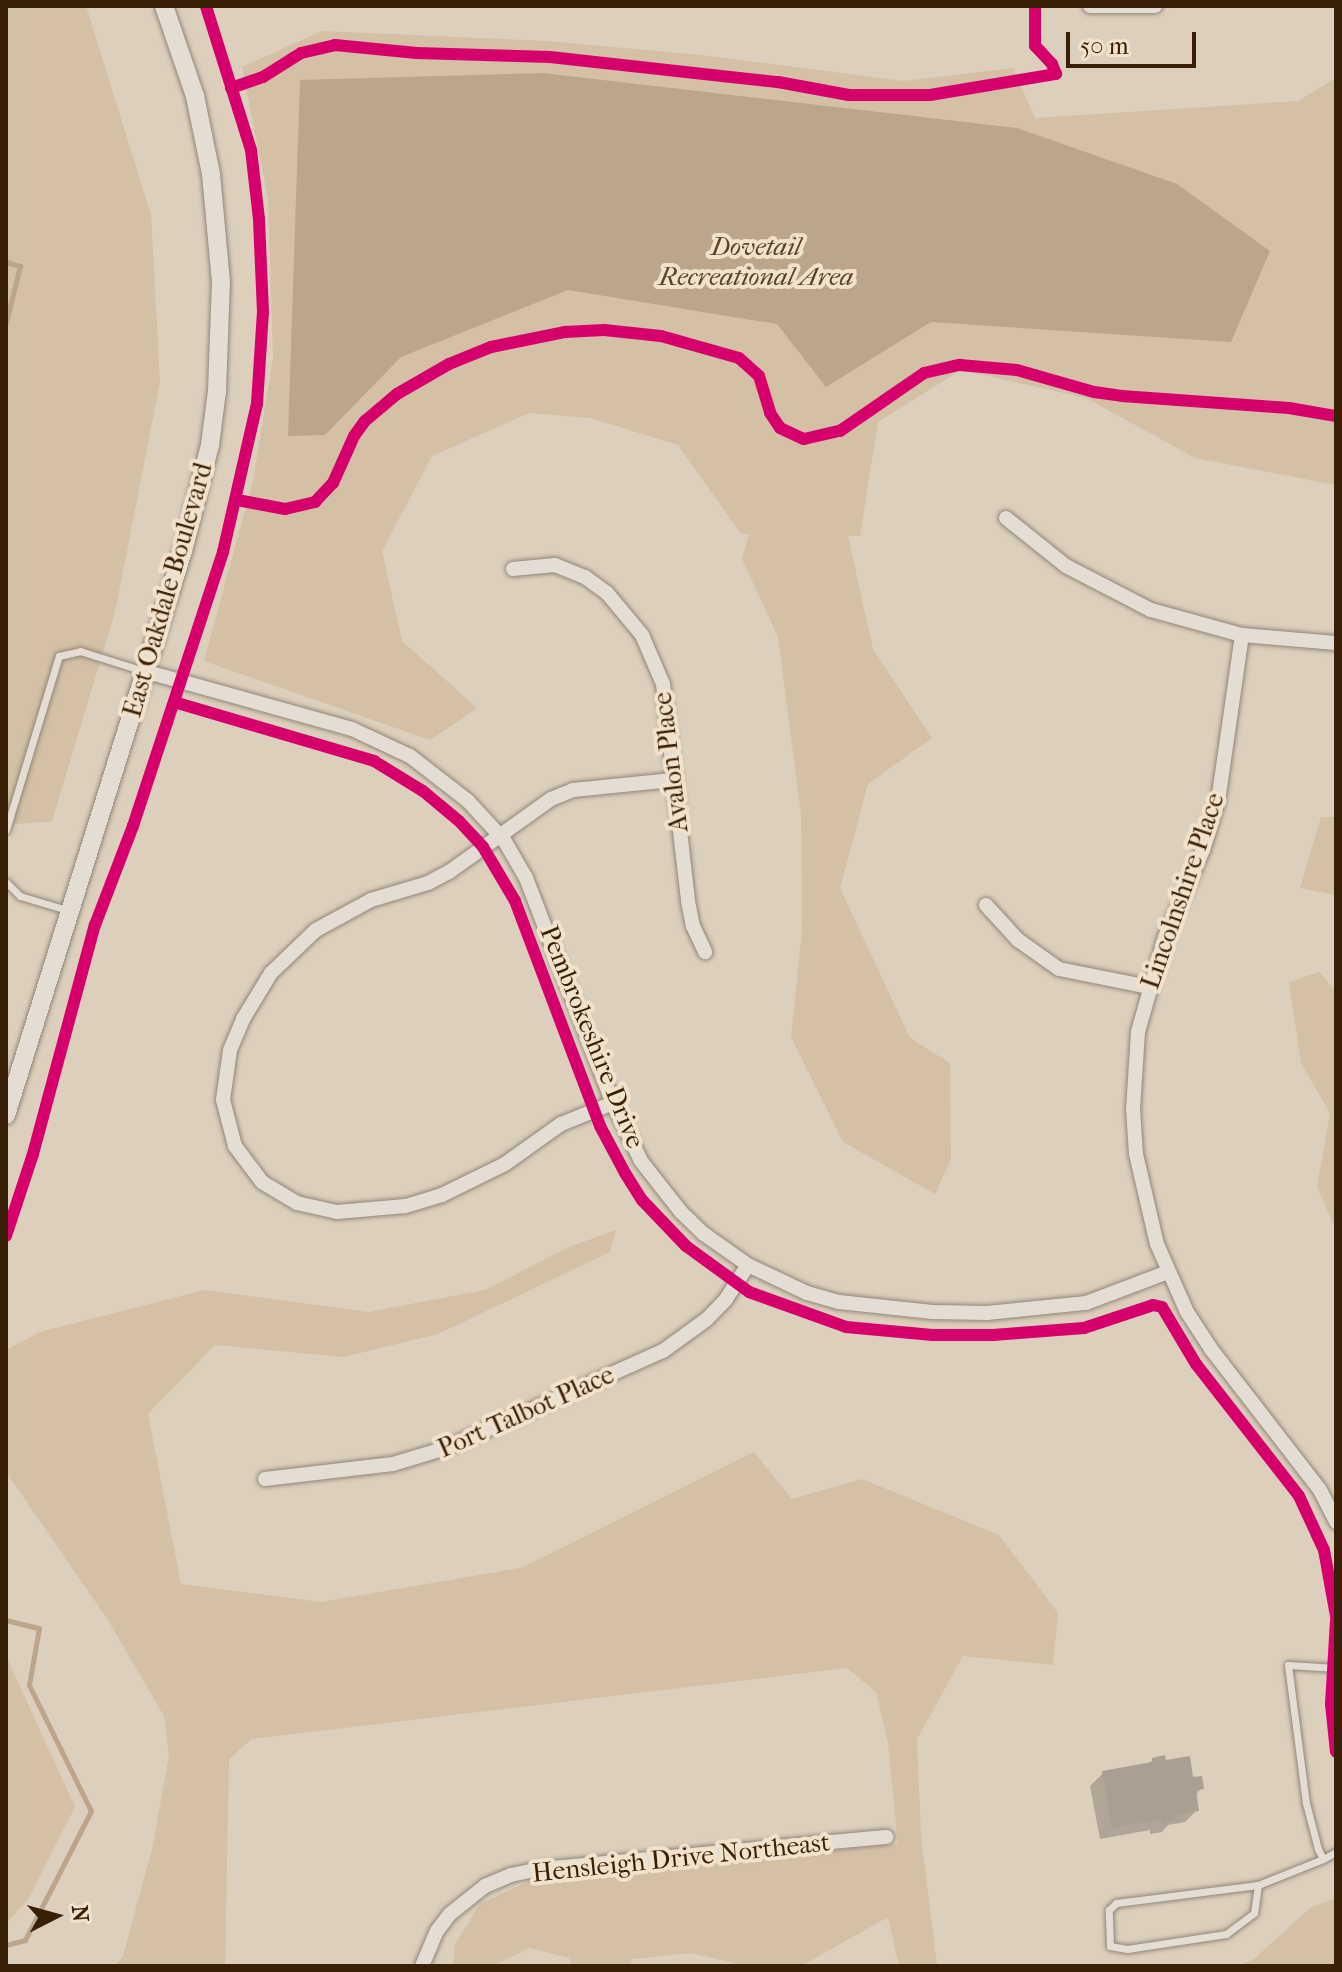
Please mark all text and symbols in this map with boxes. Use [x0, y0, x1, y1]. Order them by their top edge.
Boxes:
scale bar [1070, 16, 1200, 66]
text: 50 m [1080, 32, 1129, 60]
park label: Dovetail Recreational Area [659, 231, 853, 292]
street label: East Oakdale Boulevard [117, 459, 219, 721]
street label: Avalon Place [647, 690, 695, 834]
street label: Lincolnshire Place [1135, 789, 1231, 993]
street label: Pembrokeshire Drive [533, 921, 651, 1153]
street label: Port Talbot Place [433, 1359, 619, 1465]
street label: Hensleigh Drive Northeast [531, 1827, 831, 1889]
north arrow [16, 1876, 96, 1956]
text: N [66, 1904, 94, 1923]

